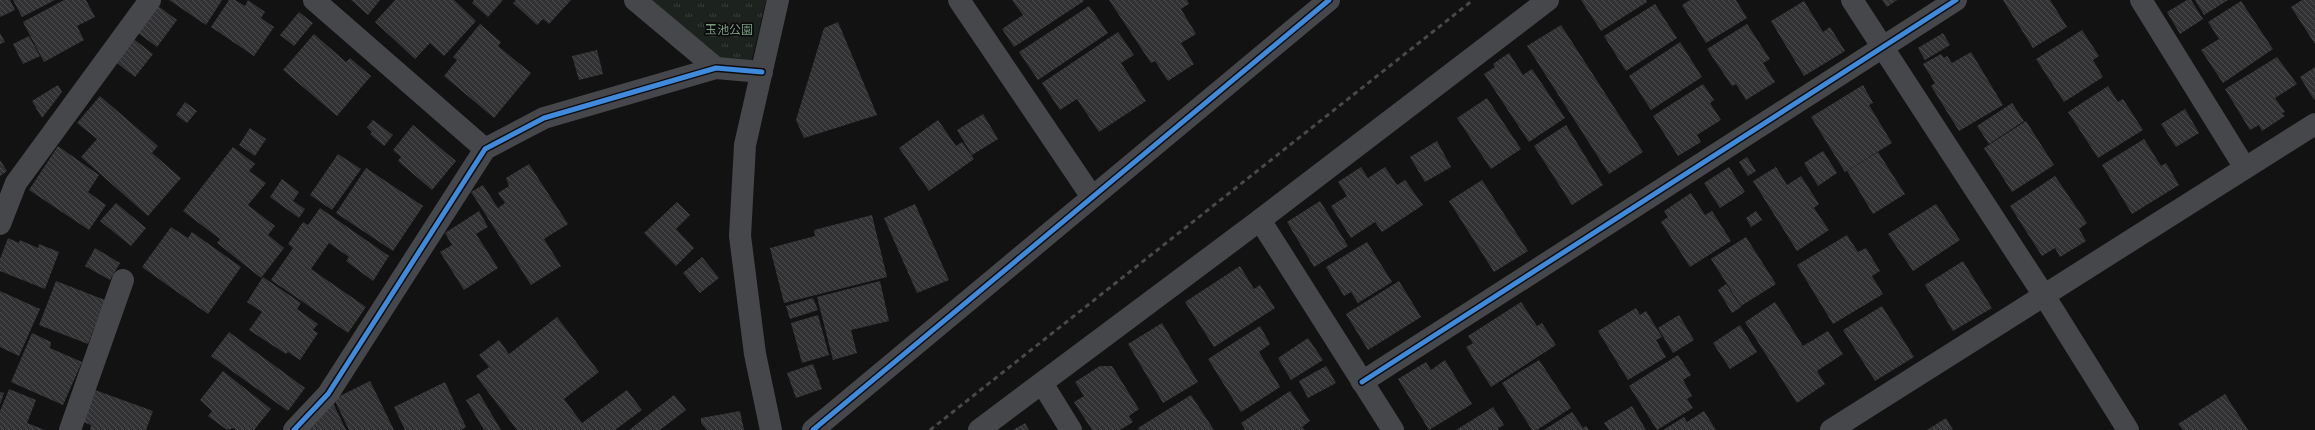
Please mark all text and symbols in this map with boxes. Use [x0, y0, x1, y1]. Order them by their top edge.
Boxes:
park label: 玉池公園 [705, 22, 753, 37]

